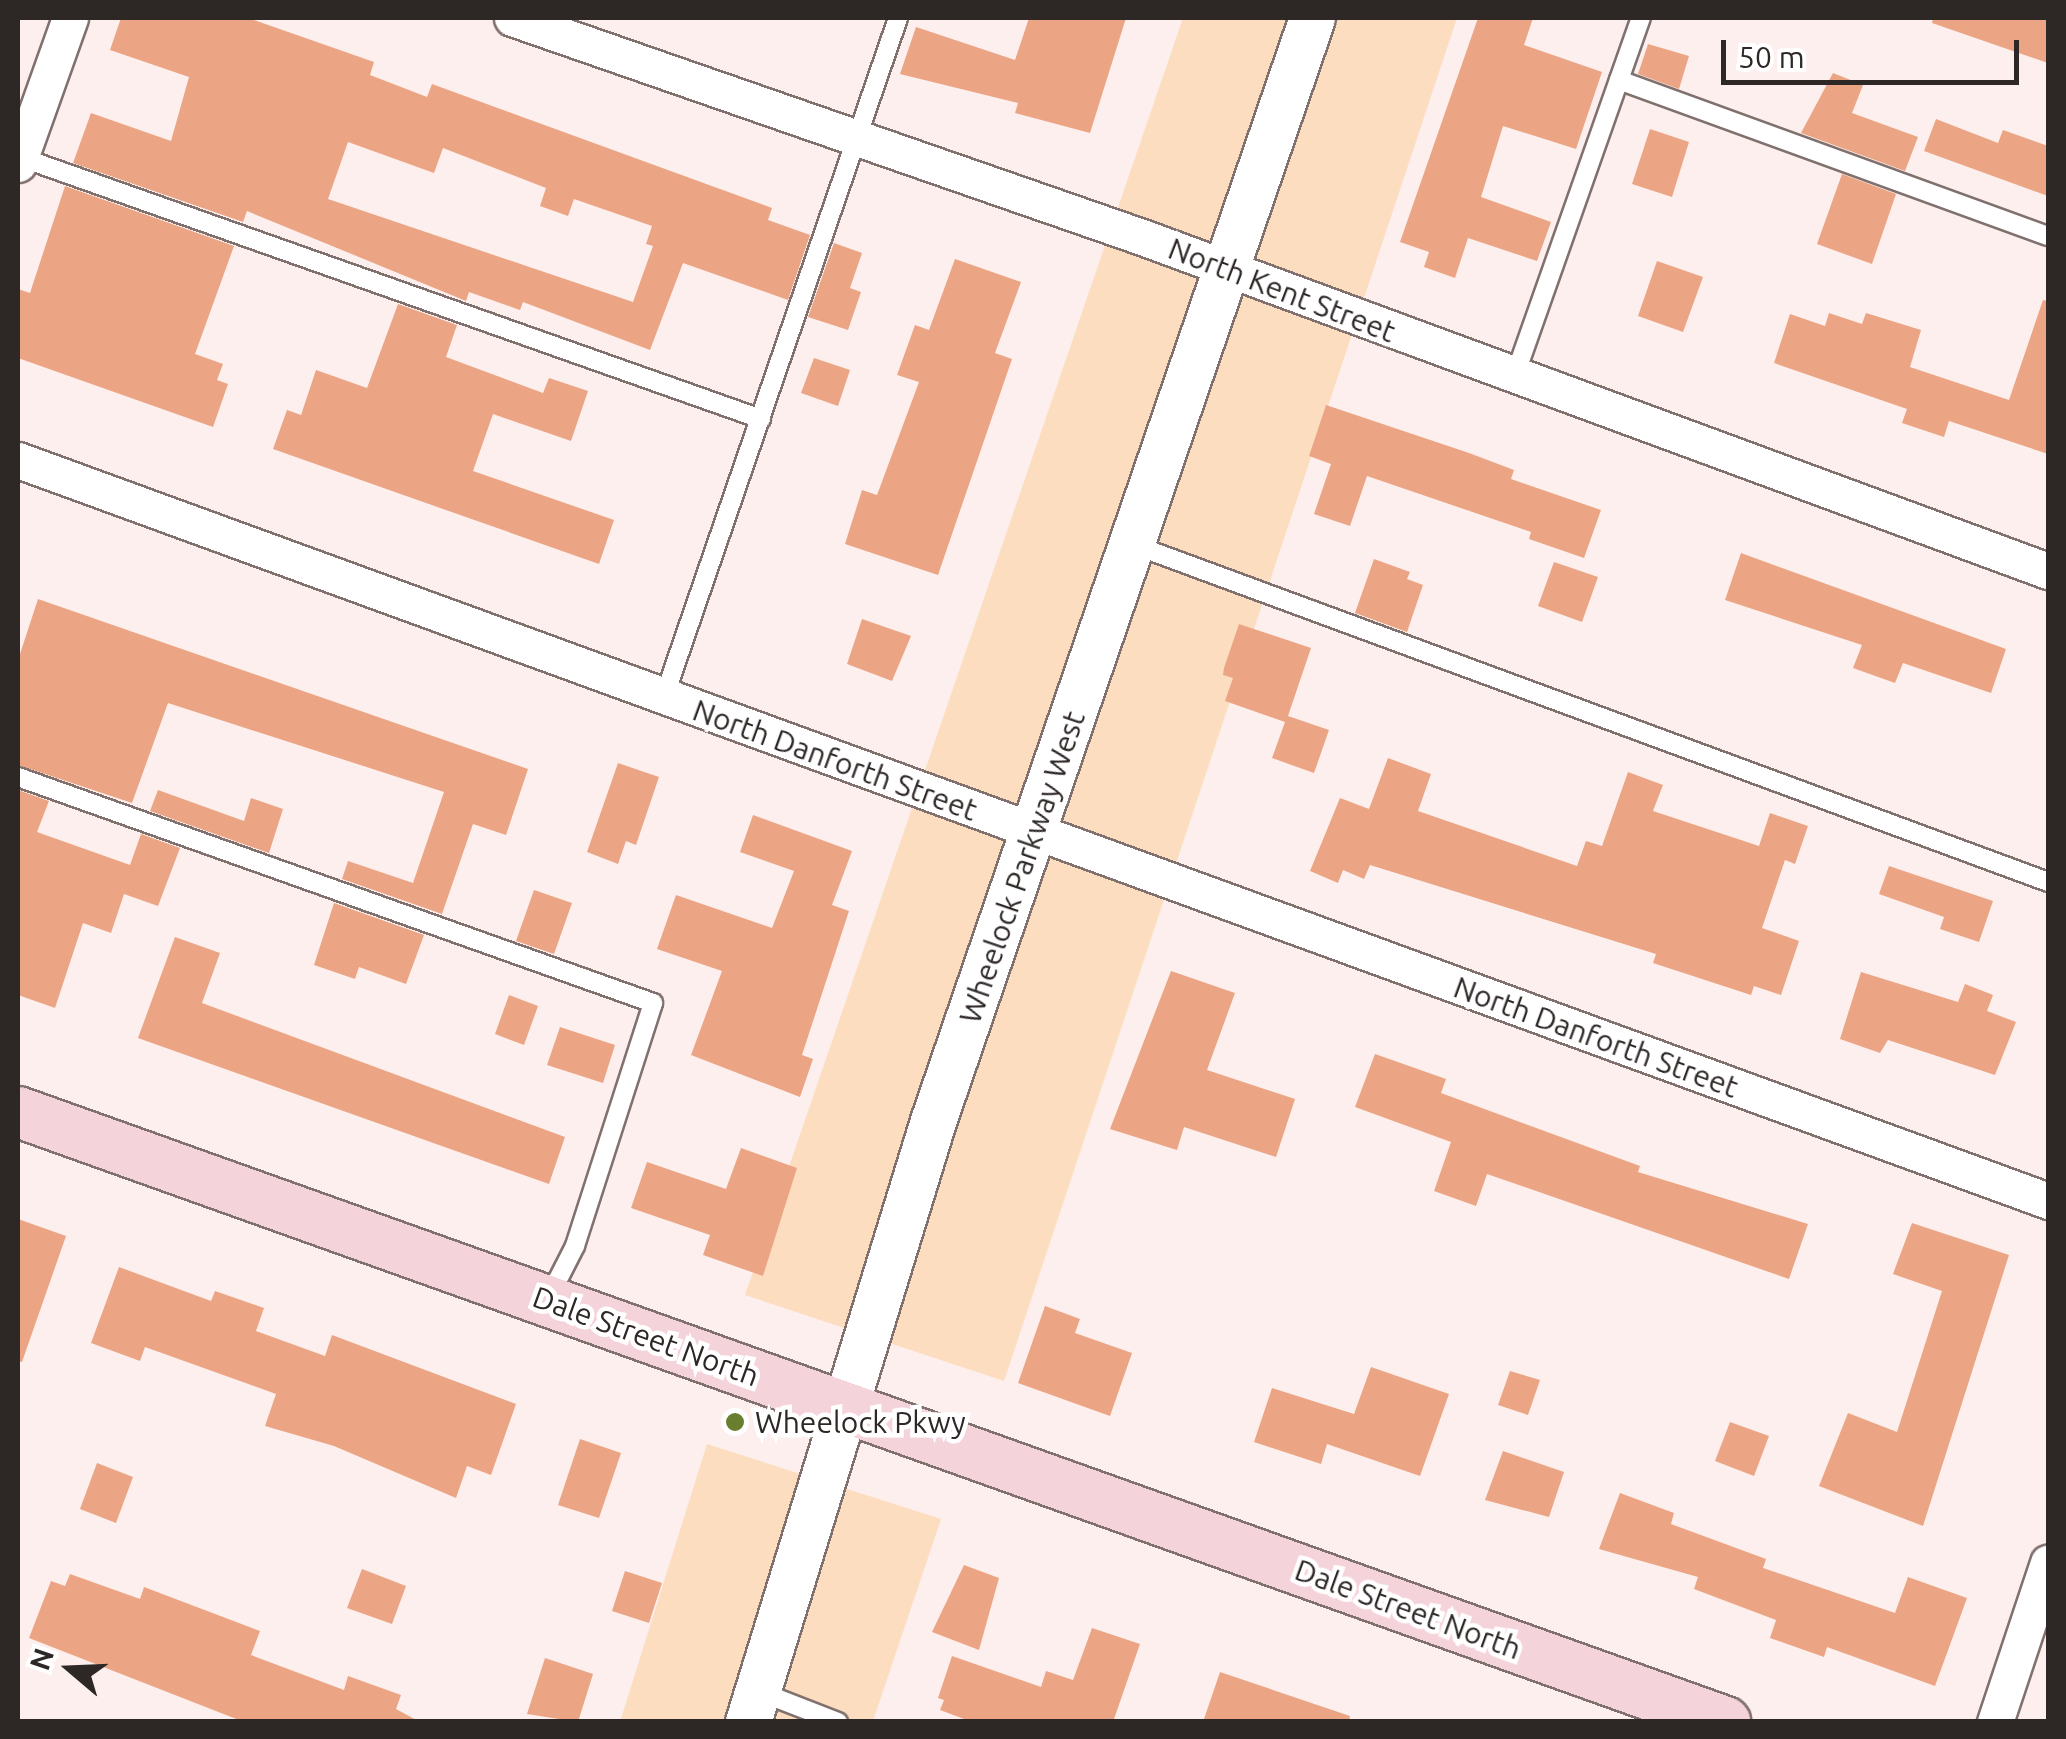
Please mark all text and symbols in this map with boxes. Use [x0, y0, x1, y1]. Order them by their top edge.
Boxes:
scale bar [1726, 20, 2024, 82]
text: 50 m [1738, 40, 1805, 74]
street label: North Kent Street [1163, 230, 1401, 350]
street label: North Danforth Street [688, 692, 982, 828]
street label: Wheelock Parkway West [952, 706, 1092, 1028]
street label: North Danforth Street [1449, 969, 1743, 1105]
street label: Dale Street North [528, 1278, 764, 1394]
place label: Wheelock Pkwy [755, 1404, 966, 1440]
marker: Wheelock Pkwy [724, 1411, 746, 1433]
street label: Dale Street North [1290, 1551, 1526, 1667]
north arrow [20, 1619, 120, 1719]
text: N [23, 1644, 59, 1674]

